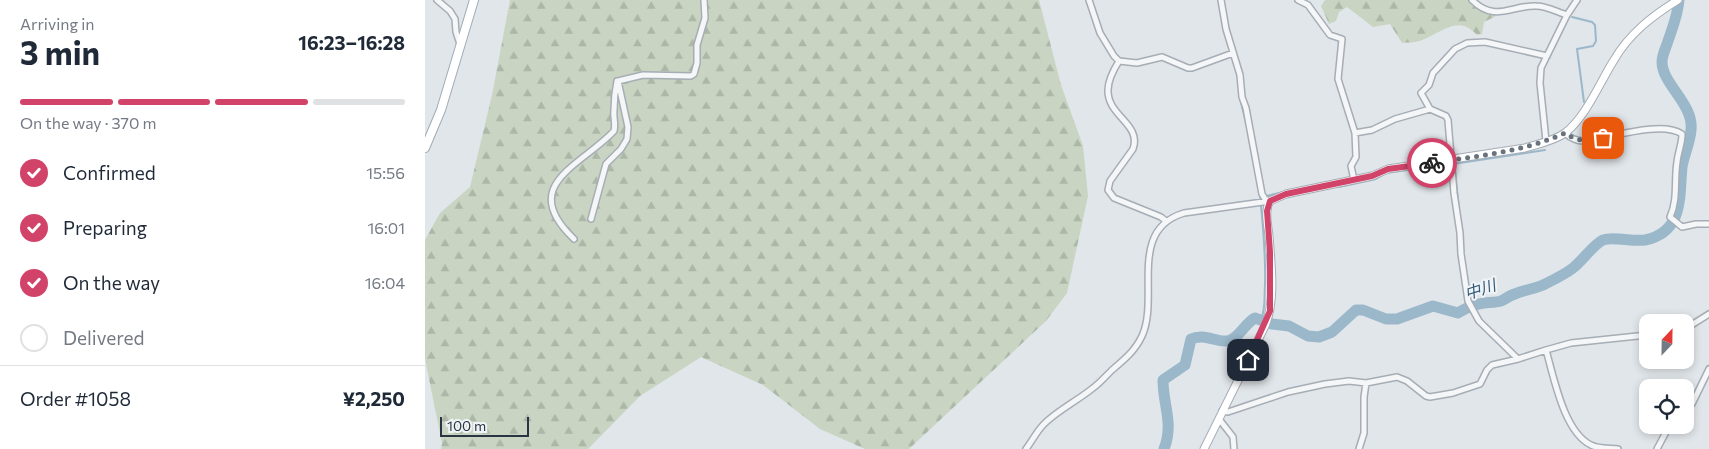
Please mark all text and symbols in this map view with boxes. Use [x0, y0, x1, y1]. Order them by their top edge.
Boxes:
text: Arriving in [20, 14, 94, 33]
text: 16:23–16:28 [298, 31, 405, 54]
text: 3 min [20, 32, 100, 72]
text: On the way · 370 m [20, 113, 156, 132]
pin [1582, 117, 1624, 159]
icon: bag [1589, 124, 1617, 152]
courier [1407, 138, 1457, 188]
icon: bike [1418, 149, 1446, 177]
icon: check [20, 159, 48, 187]
text: Confirmed [63, 161, 156, 184]
text: 15:56 [366, 163, 405, 182]
icon: check [20, 214, 48, 242]
text: Preparing [63, 216, 147, 239]
text: 16:01 [367, 218, 405, 237]
icon: check [20, 269, 48, 297]
text: On the way [63, 271, 160, 294]
text: 16:04 [365, 273, 405, 292]
water label: 中川 [1462, 274, 1500, 303]
north arrow [1639, 314, 1694, 369]
map controls [1639, 314, 1694, 434]
text: Delivered [63, 326, 144, 349]
pin [1227, 339, 1269, 381]
icon: home [1234, 346, 1262, 374]
button: locate [1639, 379, 1694, 434]
text: Order #1058 [20, 387, 131, 410]
text: ¥2,250 [343, 387, 405, 410]
scale bar [440, 414, 529, 437]
text: 100 m [447, 417, 486, 434]

